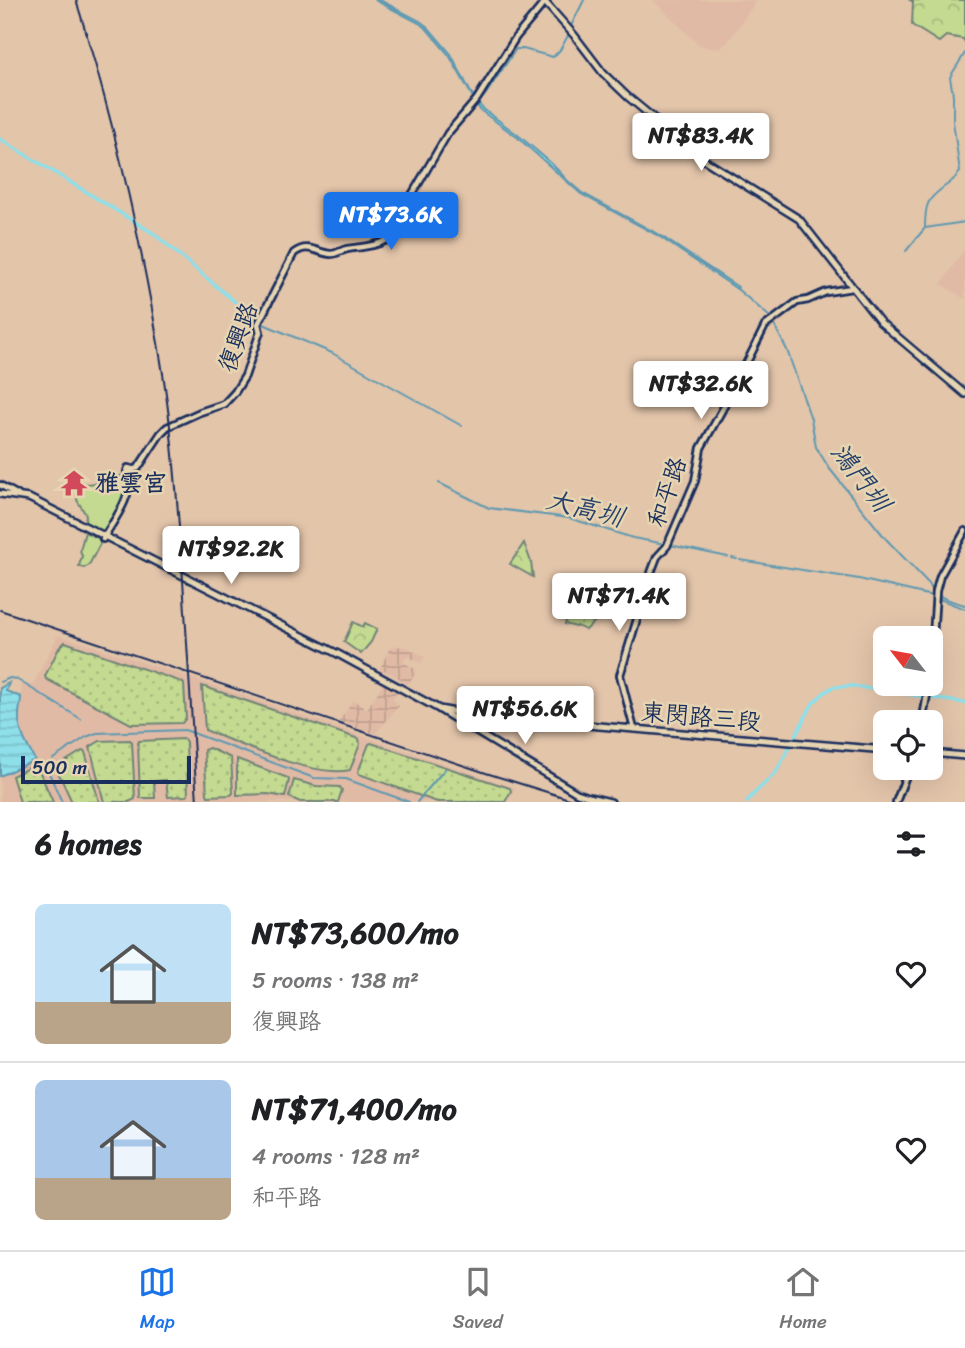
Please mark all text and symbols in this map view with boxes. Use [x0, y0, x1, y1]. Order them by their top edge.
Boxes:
pin: NT$83.4K [629, 114, 773, 173]
text: NT$83.4K [648, 115, 754, 156]
pin: NT$73.6K [319, 192, 463, 252]
text: NT$73.6K [339, 194, 443, 235]
street label: 復興路 [206, 296, 270, 378]
pin: NT$32.6K [629, 362, 773, 421]
text: NT$32.6K [649, 363, 753, 404]
water label: 鴻門圳 [819, 432, 905, 524]
street label: 和平路 [635, 451, 699, 533]
place label: 雅雲宮 [95, 462, 167, 504]
temple icon: 雅雲宮 [59, 468, 89, 498]
water label: 大高圳 [542, 476, 631, 540]
pin: NT$92.2K [159, 526, 303, 586]
text: NT$92.2K [178, 528, 284, 569]
pin: NT$71.4K [547, 574, 691, 633]
text: NT$71.4K [568, 575, 670, 616]
north arrow [873, 626, 943, 696]
map controls [873, 626, 943, 780]
pin: NT$56.6K [453, 686, 597, 746]
text: NT$56.6K [473, 688, 577, 729]
street label: 東閔路三段 [639, 691, 763, 743]
button: locate [873, 710, 943, 780]
text: 500 m [32, 751, 87, 784]
scale bar [21, 753, 191, 785]
text: 6 homes [35, 817, 142, 871]
icon: filters [892, 825, 930, 863]
text: NT$73,600/mo [252, 906, 459, 960]
icon: home [91, 932, 175, 1016]
icon: heart [892, 955, 930, 993]
text: 5 rooms · 138 m² [252, 960, 419, 1001]
text: 復興路 [252, 1001, 321, 1042]
text: NT$71,400/mo [252, 1082, 457, 1136]
icon: home [91, 1108, 175, 1192]
icon: heart [892, 1131, 930, 1169]
text: 4 rooms · 128 m² [252, 1136, 420, 1177]
text: 和平路 [252, 1177, 321, 1218]
tab: Map [138, 1263, 176, 1338]
tab: Saved [453, 1263, 503, 1338]
tab: Home [779, 1263, 827, 1338]

